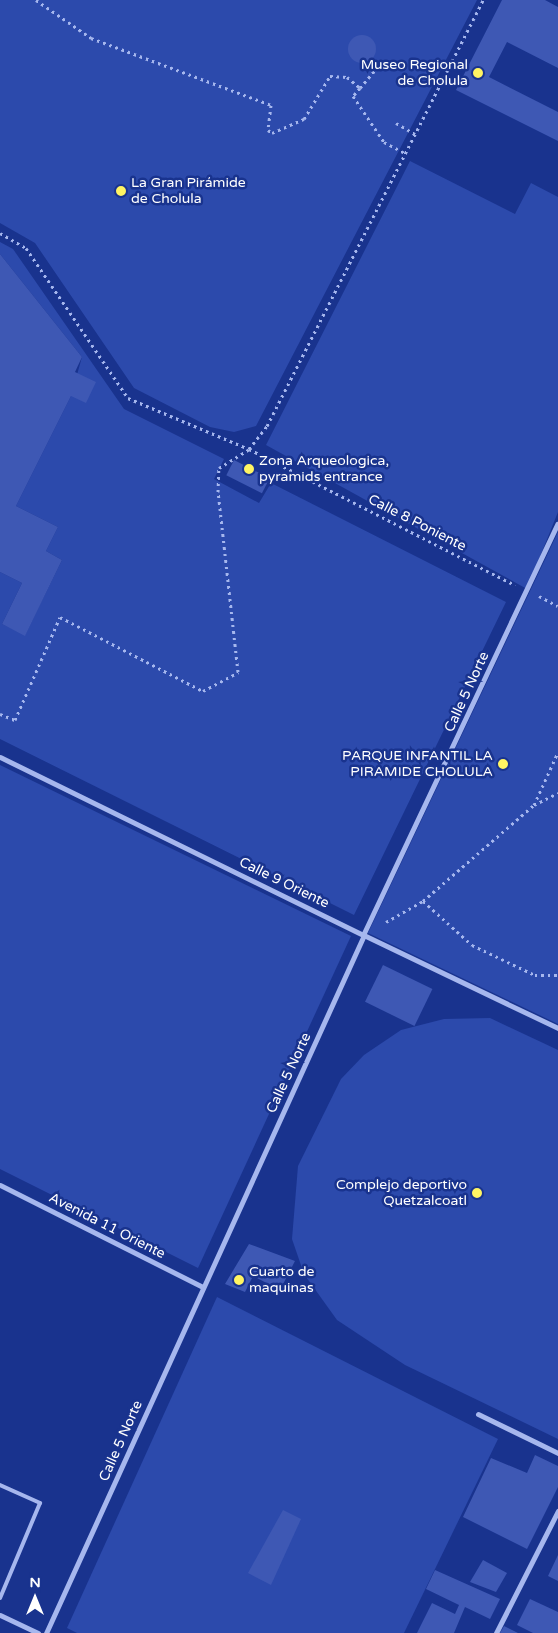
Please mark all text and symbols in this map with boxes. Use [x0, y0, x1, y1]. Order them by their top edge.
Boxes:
place label: Museo Regional de Cholula [361, 57, 468, 90]
marker: Museo Regional de Cholula [472, 67, 484, 79]
place label: La Gran Pirámide de Cholula [131, 175, 246, 208]
marker: La Gran Pirámide de Cholula [115, 185, 127, 197]
place label: Zona Arqueologica, pyramids entrance [259, 453, 389, 486]
marker: Zona Arqueologica, pyramids entrance [243, 463, 255, 475]
street label: Calle 8 Poniente [365, 491, 469, 555]
street label: Calle 5 Norte [441, 649, 493, 735]
place label: PARQUE INFANTIL LA PIRAMIDE CHOLULA [342, 748, 493, 780]
marker: PARQUE INFANTIL LA PIRAMIDE CHOLULA [497, 758, 509, 770]
street label: Calle 9 Oriente [236, 854, 332, 912]
street label: Calle 5 Norte [263, 1030, 315, 1116]
place label: Complejo deportivo Quetzalcoatl [336, 1177, 467, 1210]
marker: Complejo deportivo Quetzalcoatl [471, 1187, 483, 1199]
street label: Avenida 11 Oriente [46, 1189, 168, 1263]
place label: Cuarto de maquinas [249, 1264, 314, 1296]
marker: Cuarto de maquinas [233, 1274, 245, 1286]
street label: Calle 5 Norte [96, 1398, 146, 1484]
north arrow [10, 1573, 60, 1623]
text: N [29, 1574, 41, 1591]

